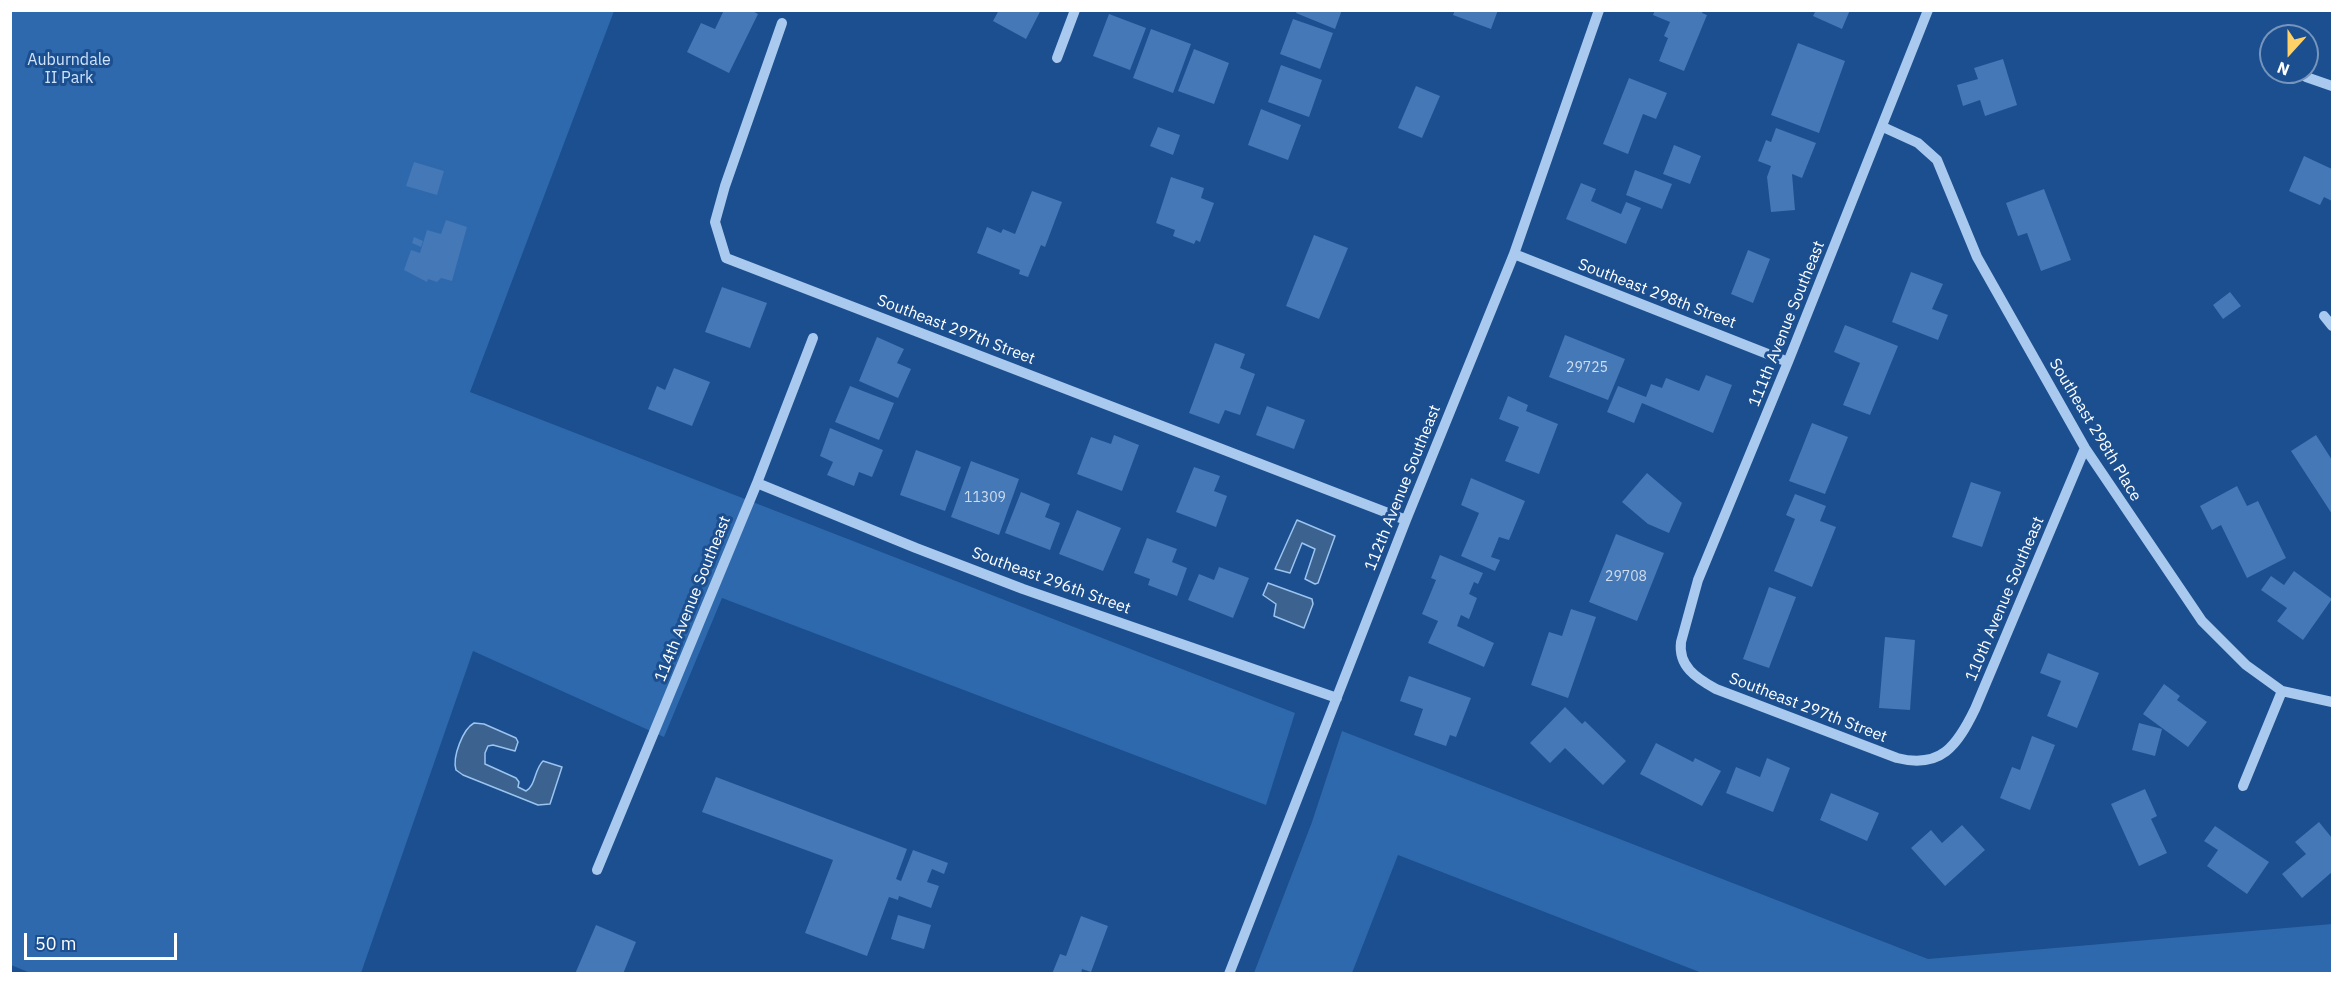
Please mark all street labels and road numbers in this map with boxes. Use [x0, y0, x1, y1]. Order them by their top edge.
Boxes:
street label: 111th Avenue Southeast [1745, 238, 1829, 410]
street label: Southeast 298th Street [1575, 255, 1739, 333]
street label: Southeast 297th Street [874, 291, 1038, 369]
street label: Southeast 298th Place [2045, 355, 2145, 505]
street label: 112th Avenue Southeast [1361, 402, 1445, 574]
street label: 114th Avenue Southeast [651, 513, 735, 685]
street label: 110th Avenue Southeast [1962, 514, 2048, 684]
street label: Southeast 296th Street [969, 543, 1133, 619]
street label: Southeast 297th Street [1726, 669, 1890, 747]

